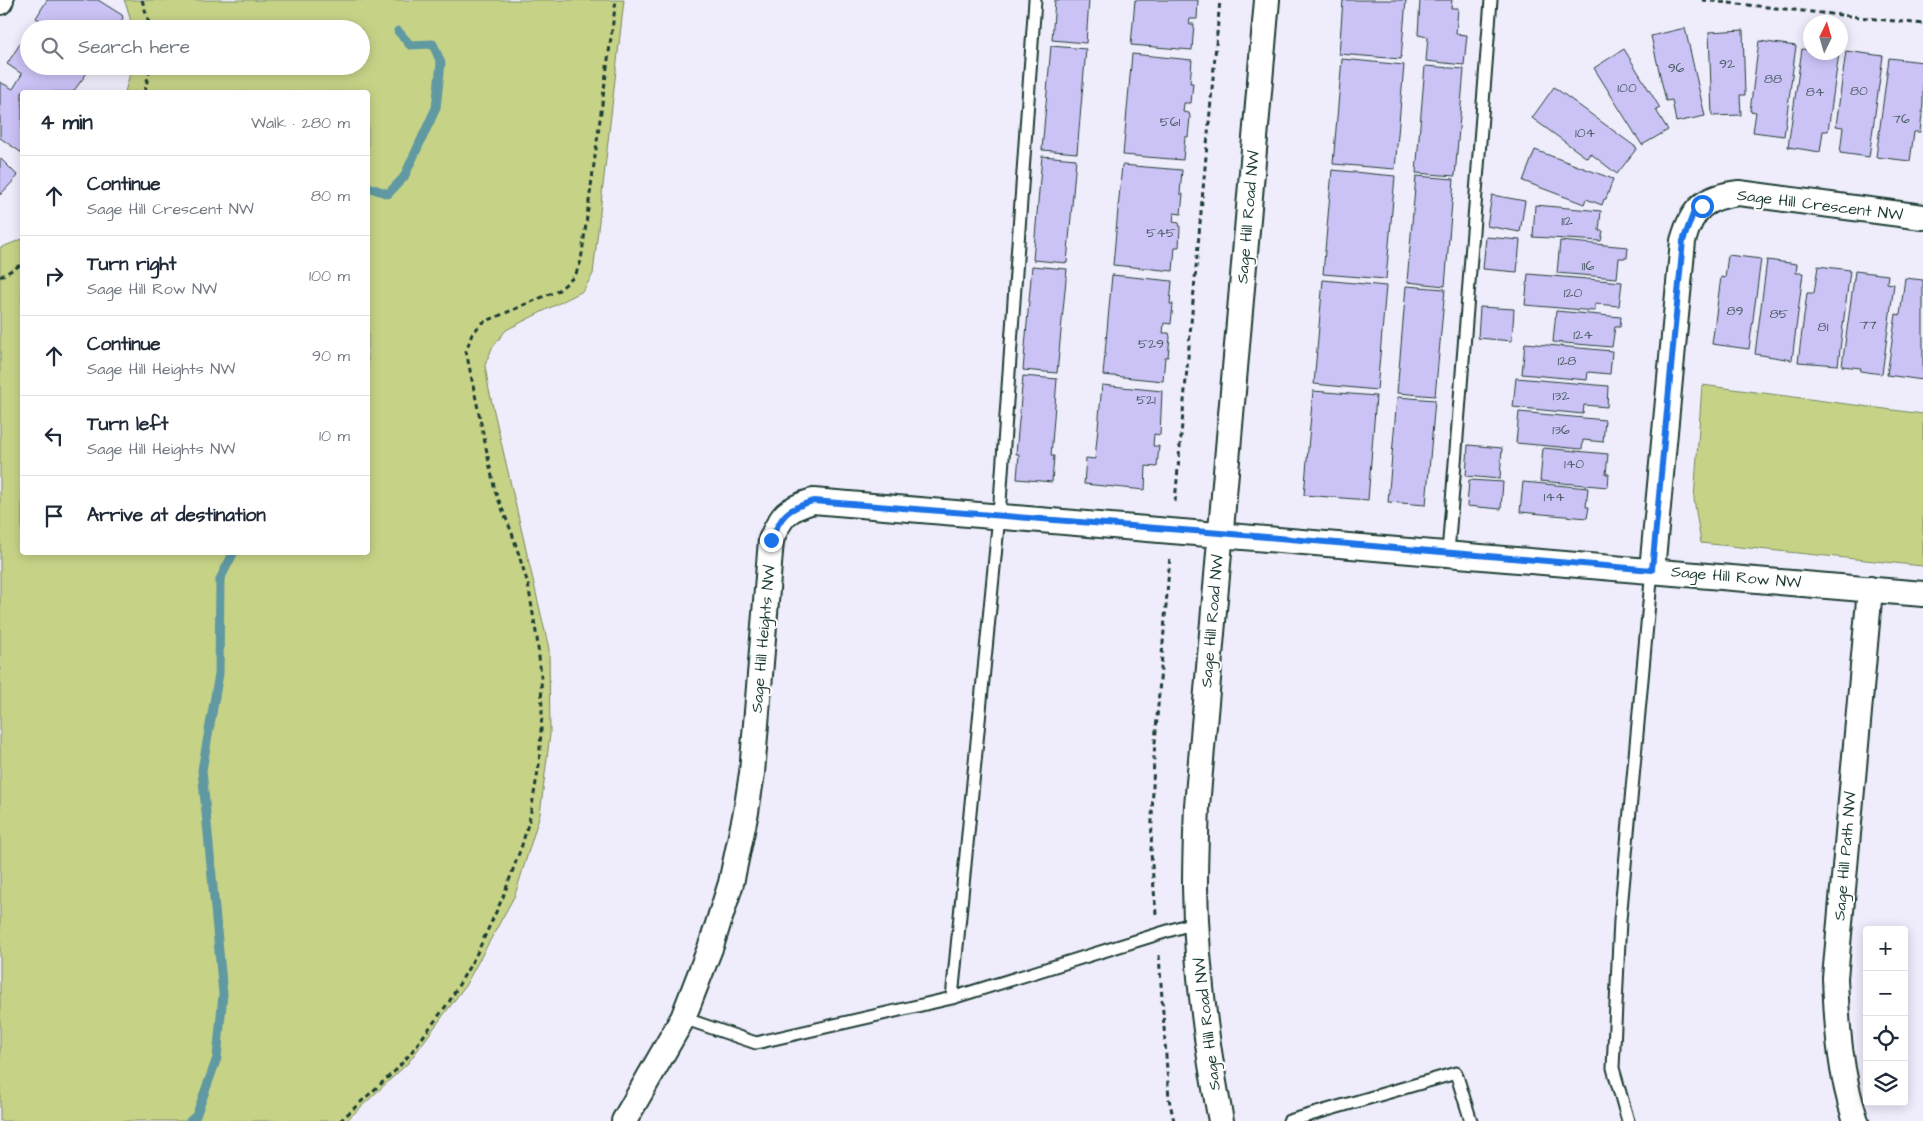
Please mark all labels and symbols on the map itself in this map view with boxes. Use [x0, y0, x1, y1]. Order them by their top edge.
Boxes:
north arrow [1803, 15, 1848, 60]
house number: 92 [1719, 54, 1735, 74]
house number: 96 [1668, 58, 1685, 78]
house number: 88 [1764, 69, 1782, 89]
house number: 100 [1617, 78, 1637, 98]
house number: 80 [1850, 81, 1868, 101]
house number: 84 [1806, 82, 1825, 102]
house number: 76 [1892, 109, 1910, 129]
house number: 561 [1160, 112, 1180, 132]
house number: 104 [1575, 123, 1596, 143]
street label: Sage Hill Road NW [1231, 150, 1266, 285]
street label: Sage Hill Crescent NW [1736, 184, 1904, 227]
route start [1691, 195, 1714, 218]
house number: 112 [1561, 211, 1573, 231]
house number: 545 [1146, 223, 1176, 243]
house number: 116 [1582, 256, 1594, 276]
house number: 120 [1564, 283, 1582, 303]
house number: 89 [1726, 301, 1744, 321]
house number: 85 [1770, 304, 1789, 324]
house number: 77 [1859, 315, 1877, 335]
house number: 81 [1818, 317, 1829, 337]
house number: 124 [1573, 325, 1593, 345]
house number: 529 [1138, 334, 1164, 354]
house number: 128 [1558, 351, 1576, 371]
house number: 132 [1553, 386, 1569, 406]
house number: 521 [1136, 390, 1156, 410]
house number: 136 [1552, 420, 1570, 440]
house number: 140 [1564, 454, 1584, 474]
house number: 144 [1544, 487, 1565, 507]
route end [760, 529, 783, 552]
street label: Sage Hill Road NW [1195, 554, 1230, 689]
street label: Sage Hill Row NW [1670, 560, 1802, 595]
street label: Sage Hill Heights NW [746, 564, 781, 714]
street label: Sage Hill Path NW [1828, 791, 1863, 922]
street label: Sage Hill Road NW [1188, 956, 1227, 1092]

